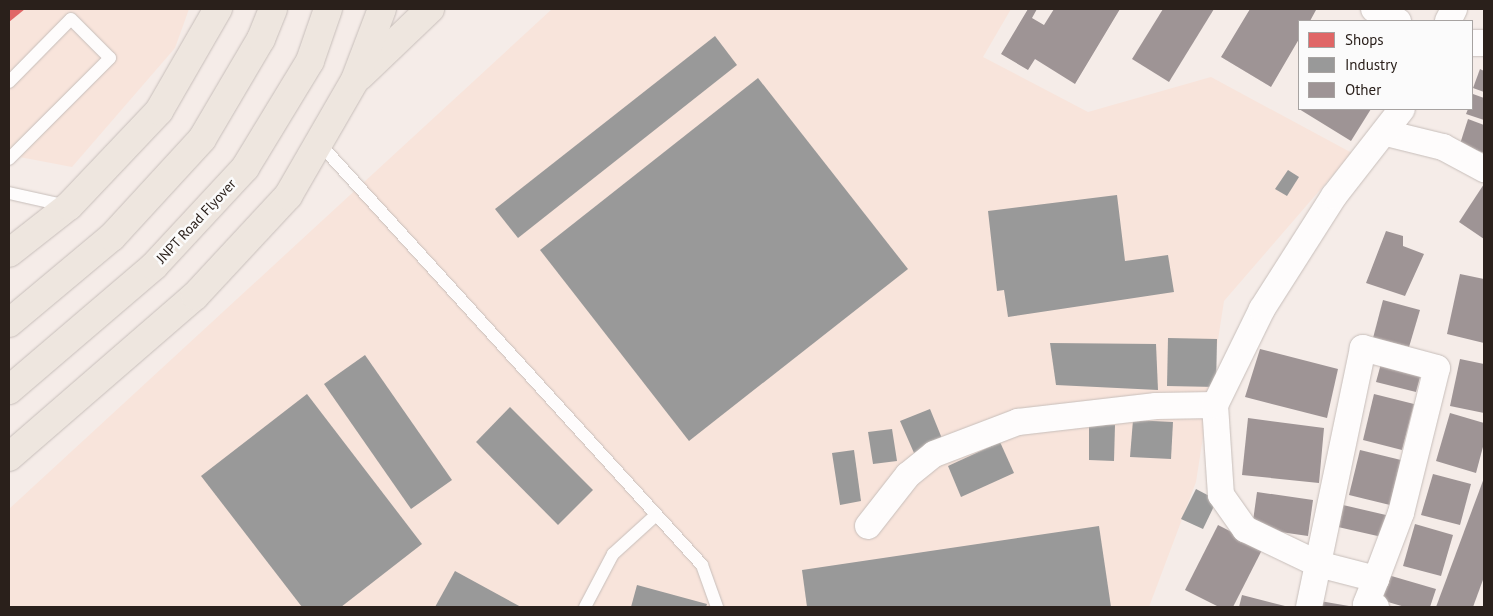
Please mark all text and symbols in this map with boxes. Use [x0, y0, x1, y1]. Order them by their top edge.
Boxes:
legend [1298, 20, 1473, 110]
text: Shops [1345, 30, 1384, 49]
text: Industry [1345, 55, 1397, 74]
text: Other [1345, 80, 1381, 99]
street label: JNPT Road Flyover [153, 175, 239, 267]

